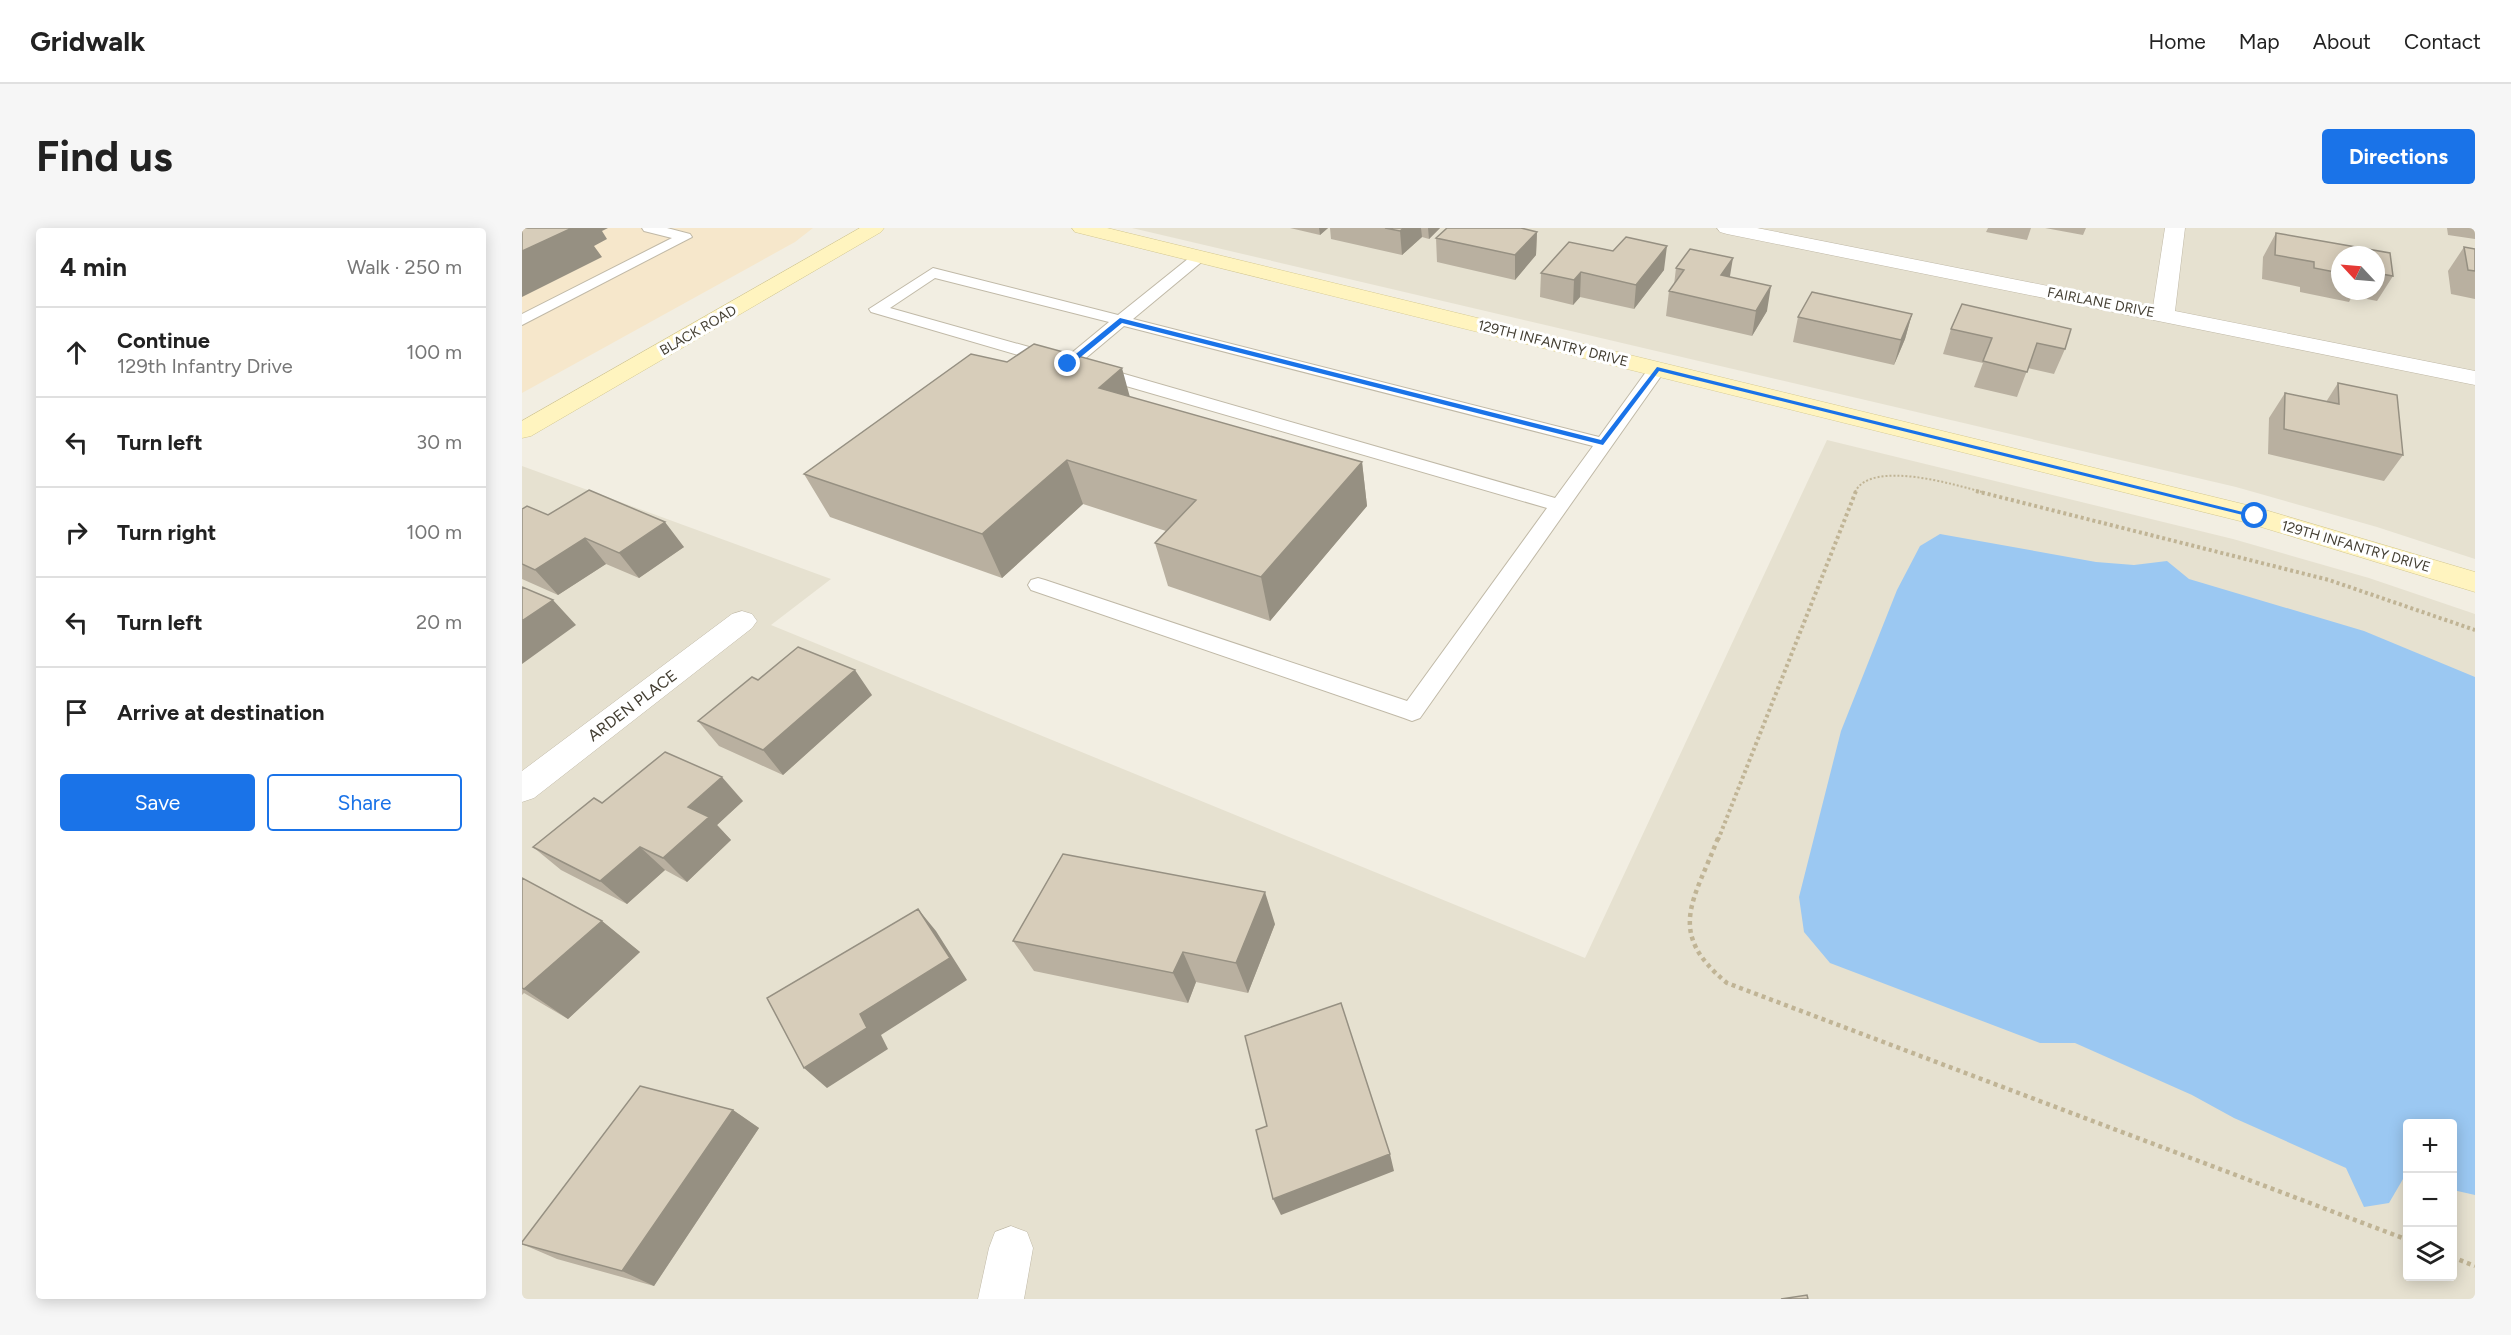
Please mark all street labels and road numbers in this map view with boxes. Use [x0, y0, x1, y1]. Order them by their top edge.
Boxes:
street label: FAIRLANE DRIVE [2046, 284, 2156, 321]
street label: BLACK ROAD [657, 302, 740, 359]
street label: 129TH INFANTRY DRIVE [1476, 317, 1630, 370]
street label: 129TH INFANTRY DRIVE [2279, 517, 2432, 576]
street label: ARDEN PLACE [584, 666, 681, 745]

